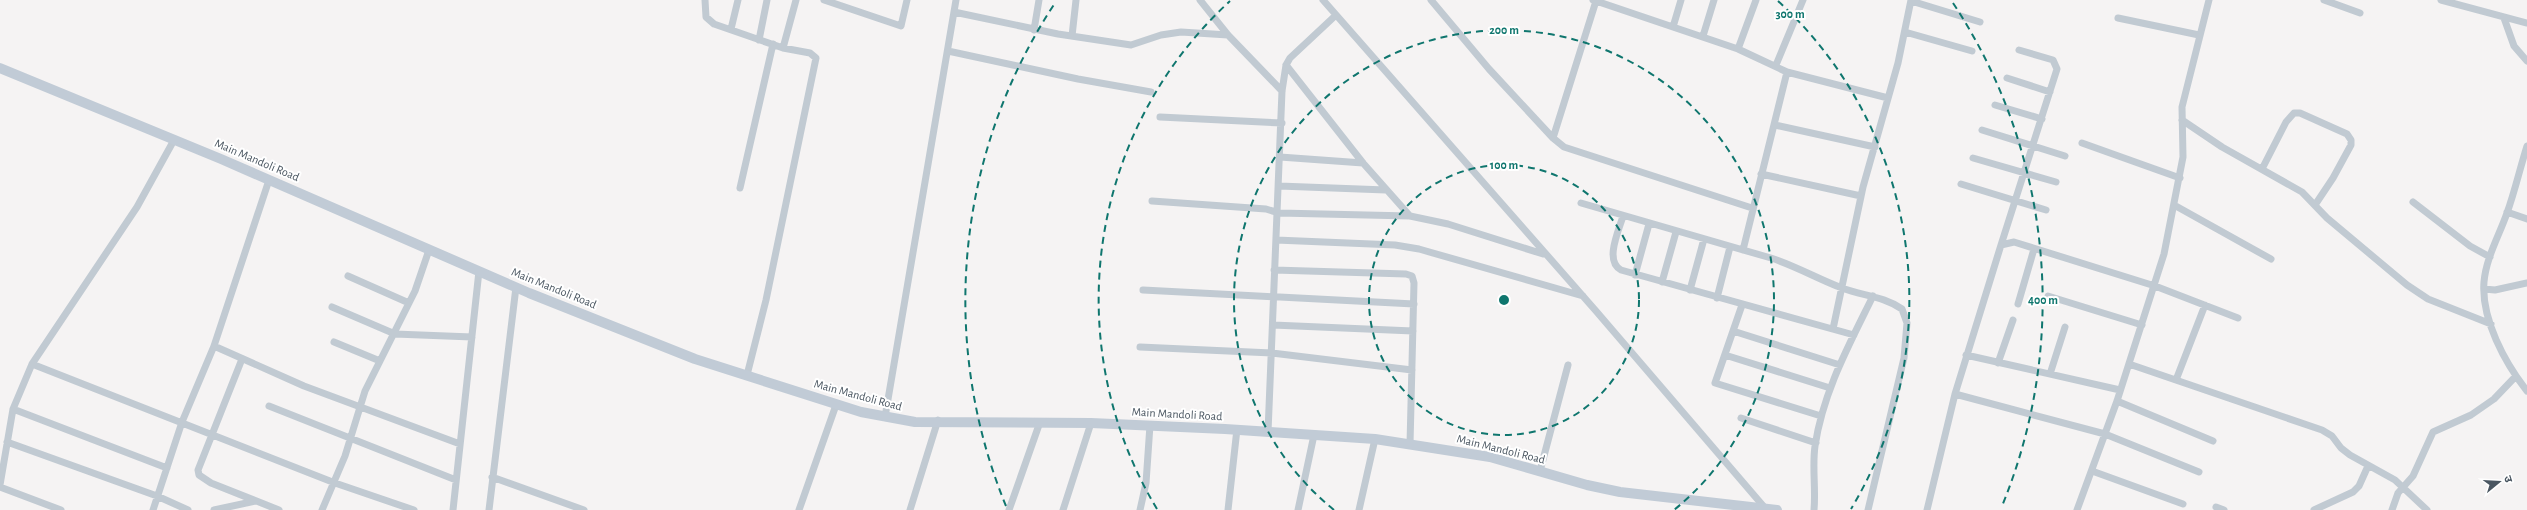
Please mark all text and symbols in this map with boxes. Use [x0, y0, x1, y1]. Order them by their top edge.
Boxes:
text: 300 m [1775, 8, 1805, 20]
text: 200 m [1489, 24, 1519, 36]
street label: Main Mandoli Road [213, 137, 301, 183]
text: 100 m [1490, 159, 1518, 171]
street label: Main Mandoli Road [510, 265, 598, 311]
centre of rings [1497, 293, 1511, 307]
text: 400 m [2028, 294, 2058, 306]
street label: Main Mandoli Road [813, 377, 903, 413]
street label: Main Mandoli Road [1131, 406, 1223, 422]
street label: Main Mandoli Road [1456, 432, 1546, 466]
north arrow [2479, 462, 2519, 502]
text: उ [2502, 474, 2514, 484]

